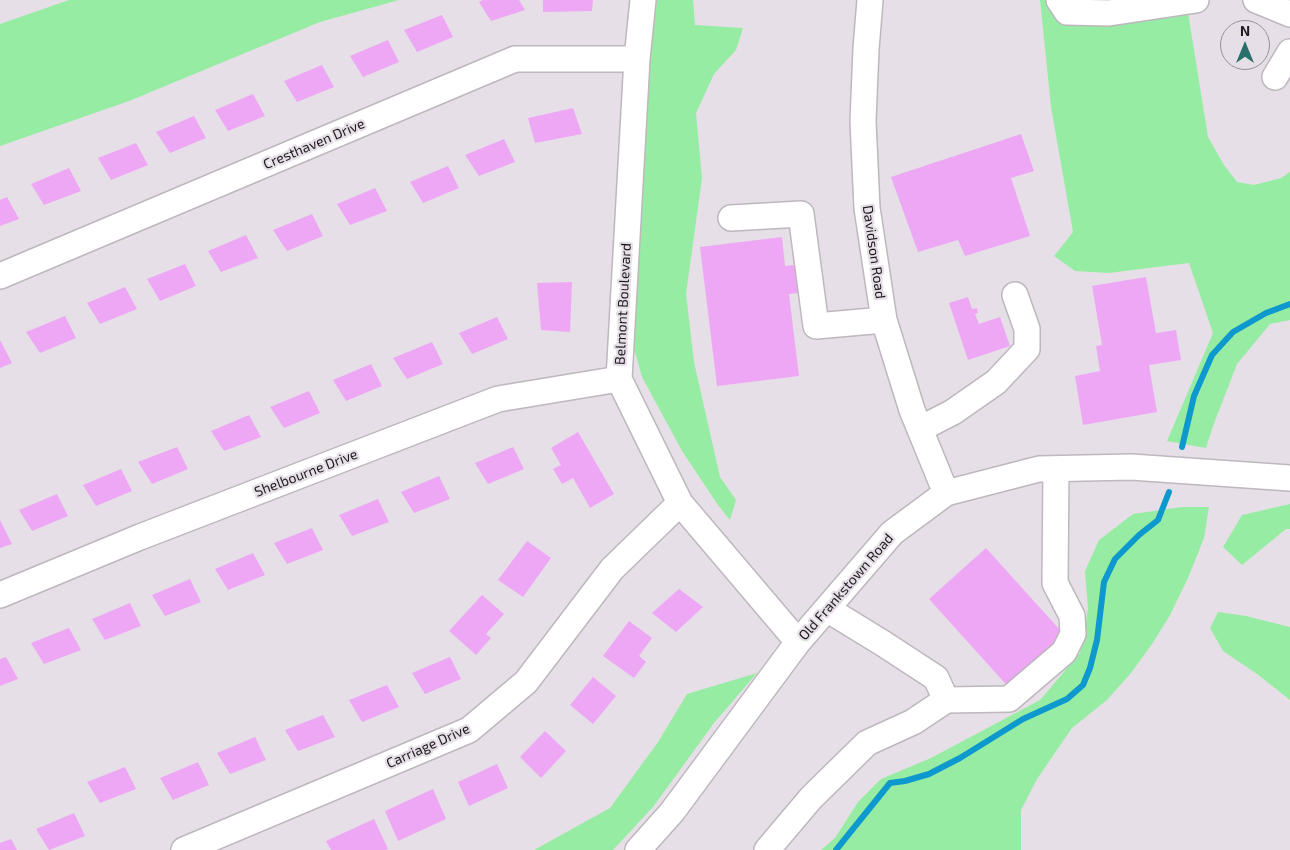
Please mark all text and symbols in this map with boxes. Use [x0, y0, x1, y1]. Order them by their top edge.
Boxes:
north arrow [1220, 20, 1270, 70]
text: N [1240, 22, 1250, 39]
street label: Cresthaven Drive [261, 115, 367, 173]
street label: Davidson Road [859, 204, 889, 300]
street label: Belmont Boulevard [611, 243, 635, 365]
street label: Shelbourne Drive [252, 446, 360, 500]
street label: Old Frankstown Road [795, 530, 897, 644]
street label: Carriage Drive [384, 720, 472, 772]

